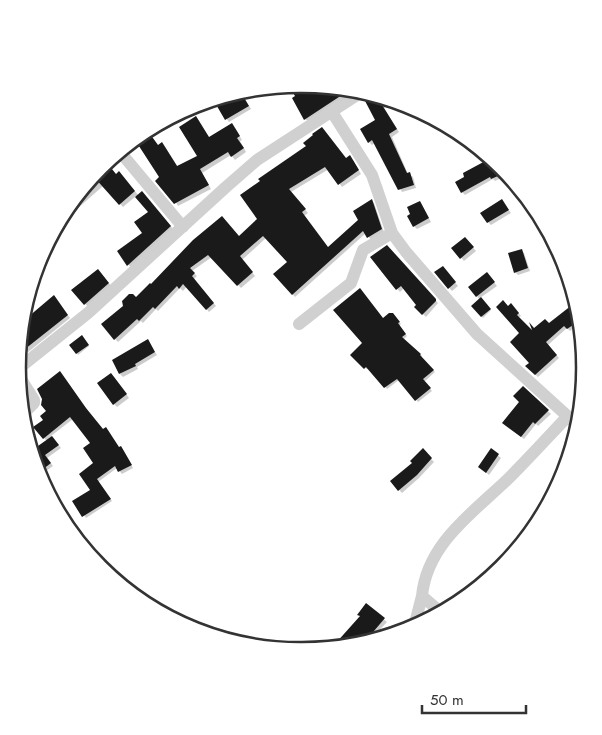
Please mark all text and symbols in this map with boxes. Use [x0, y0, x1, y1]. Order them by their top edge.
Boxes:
scale bar [422, 682, 526, 714]
text: 50 m [430, 689, 464, 711]

